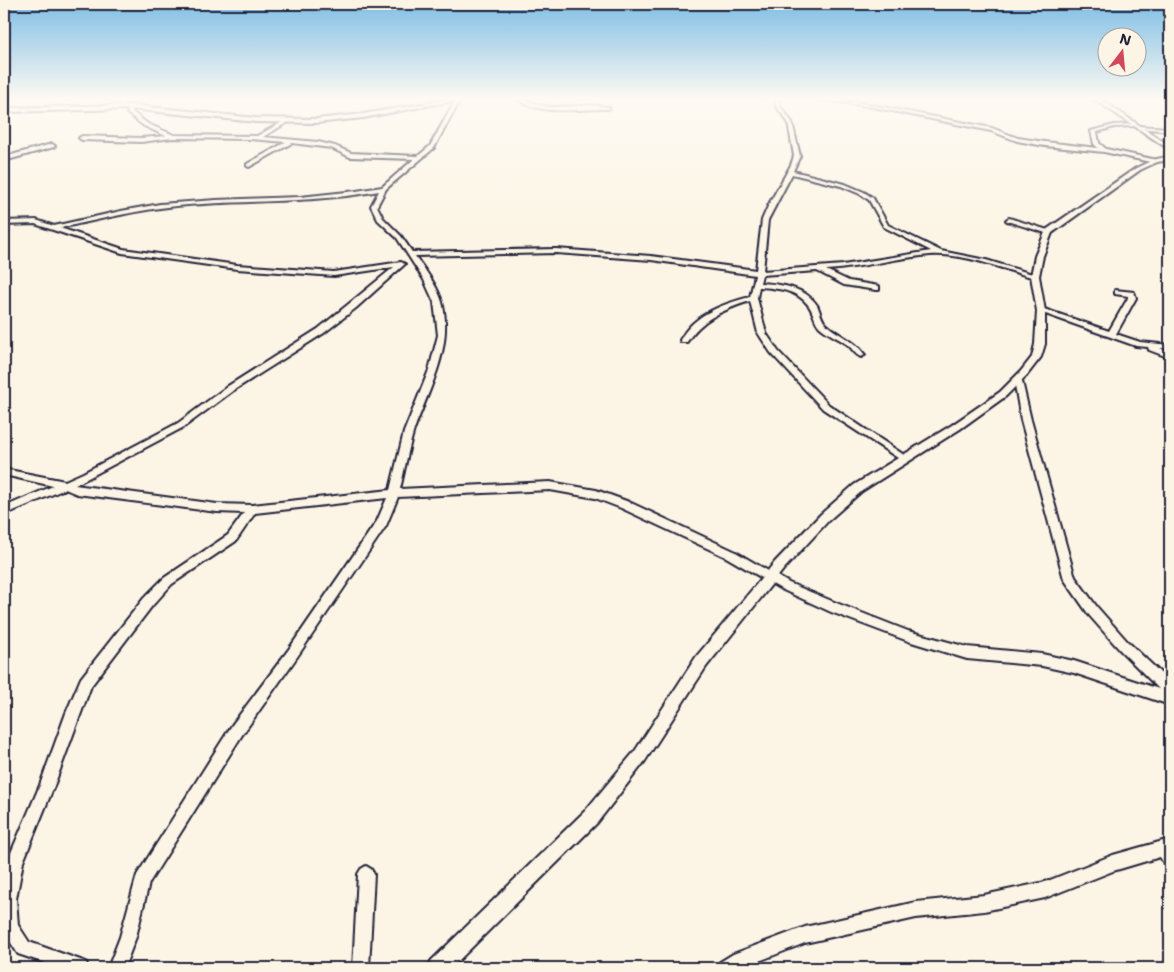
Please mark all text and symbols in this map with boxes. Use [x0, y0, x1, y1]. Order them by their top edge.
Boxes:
north arrow [1096, 28, 1146, 78]
text: N [1118, 29, 1133, 50]

